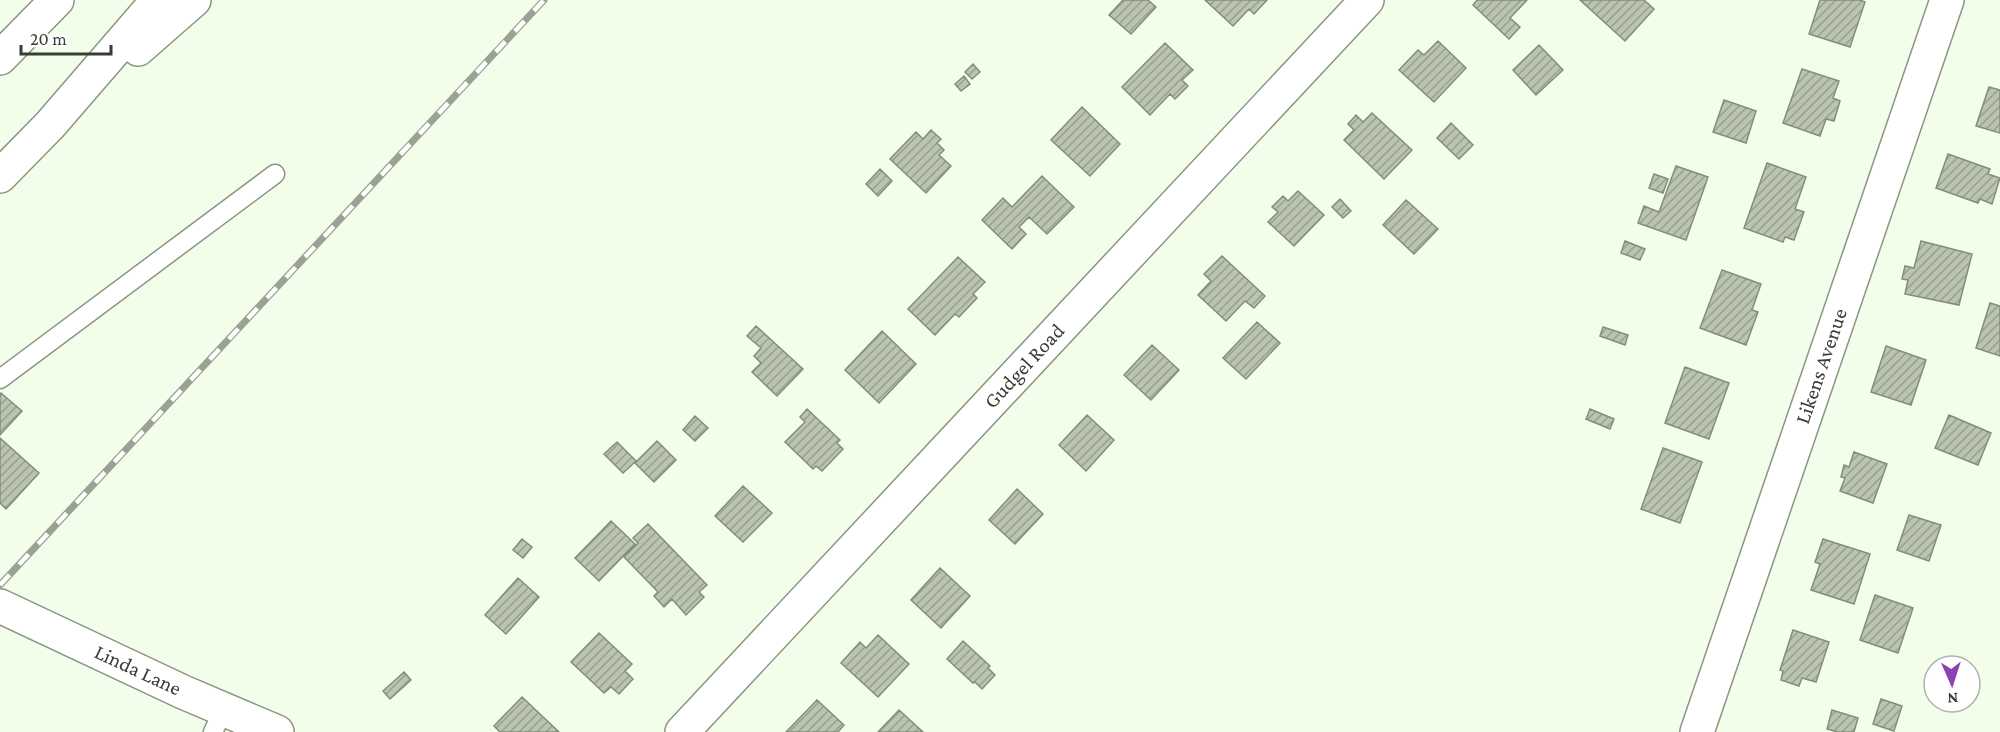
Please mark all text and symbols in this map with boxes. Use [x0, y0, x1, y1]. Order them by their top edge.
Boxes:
scale bar [21, 18, 111, 56]
text: 20 m [30, 29, 67, 49]
street label: Likens Avenue [1790, 305, 1852, 427]
street label: Gudgel Road [979, 319, 1069, 413]
street label: Linda Lane [91, 640, 185, 700]
north arrow [1922, 654, 1982, 714]
text: N [1947, 690, 1959, 707]

